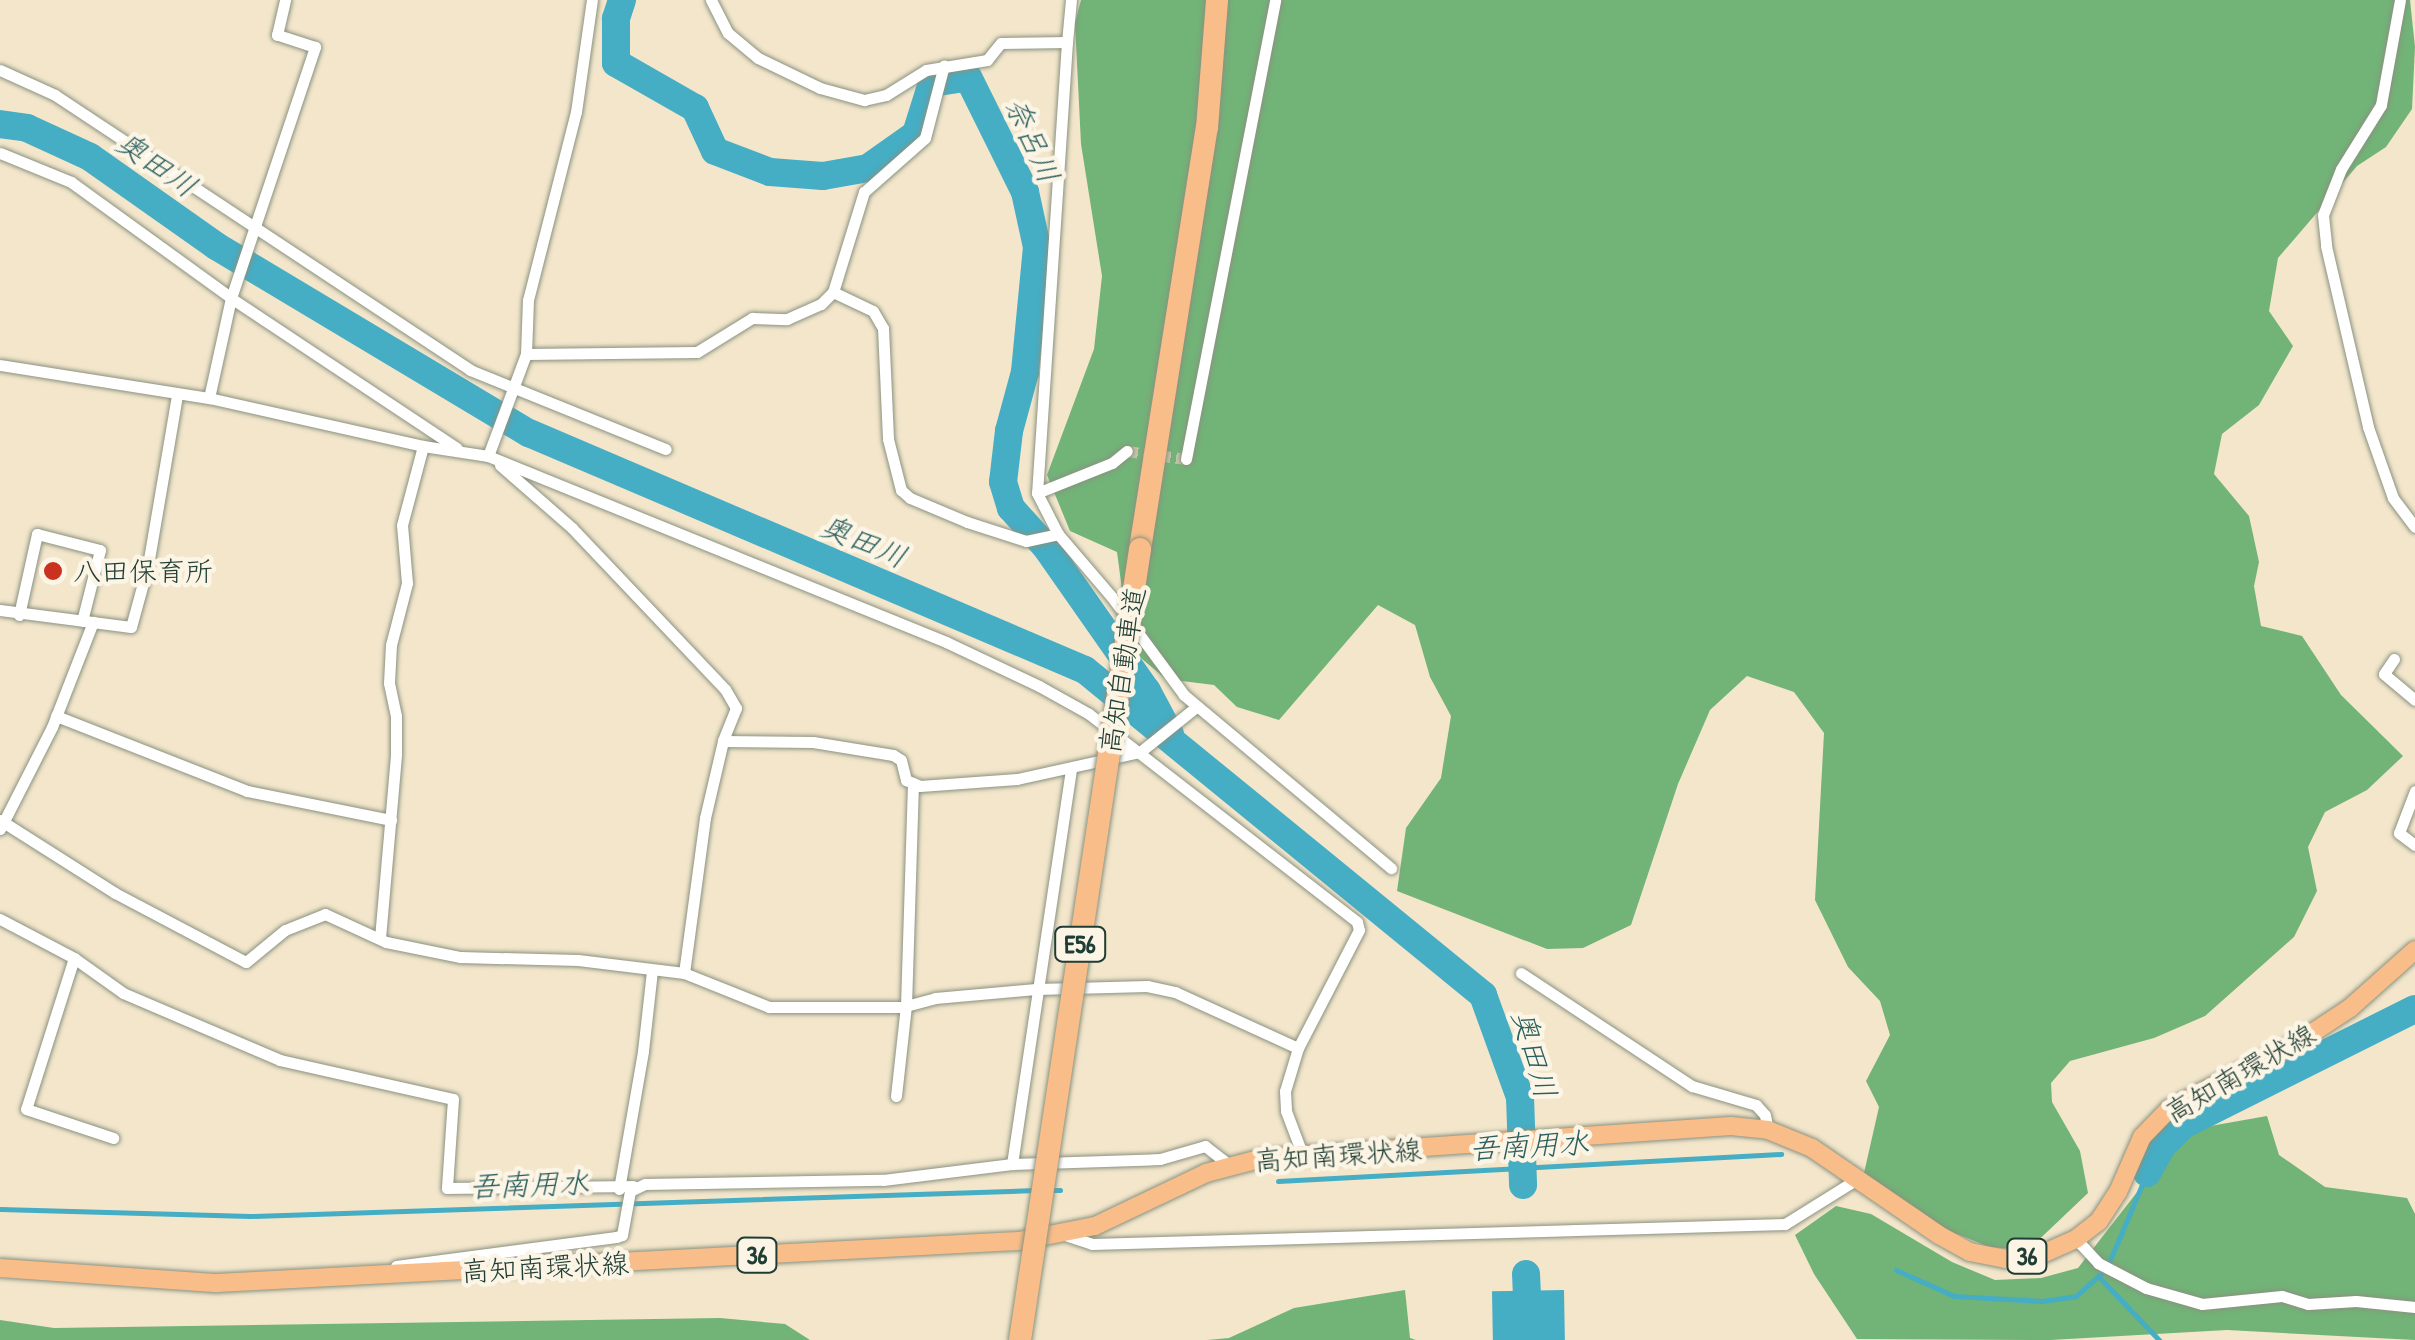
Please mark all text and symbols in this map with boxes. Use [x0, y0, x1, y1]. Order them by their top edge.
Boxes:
water label: 奈呂川 [998, 92, 1068, 188]
water label: 奥田川 [110, 123, 204, 205]
water label: 奥田川 [816, 507, 912, 575]
place label: 八田保育所 [73, 554, 213, 588]
marker: 八田保育所 [42, 560, 64, 582]
street label: 高知自動車道 [1092, 584, 1152, 756]
road number: E56 [1052, 924, 1108, 964]
water label: 奥田川 [1505, 1006, 1565, 1102]
street label: 高知南環状線 [2159, 1016, 2321, 1130]
water label: 吾南用水 [1468, 1124, 1590, 1166]
street label: 高知南環状線 [1253, 1132, 1423, 1178]
water label: 吾南用水 [468, 1164, 590, 1204]
road number: 36 [734, 1235, 780, 1275]
road number: 36 [2004, 1236, 2050, 1276]
street label: 高知南環状線 [460, 1246, 630, 1288]

